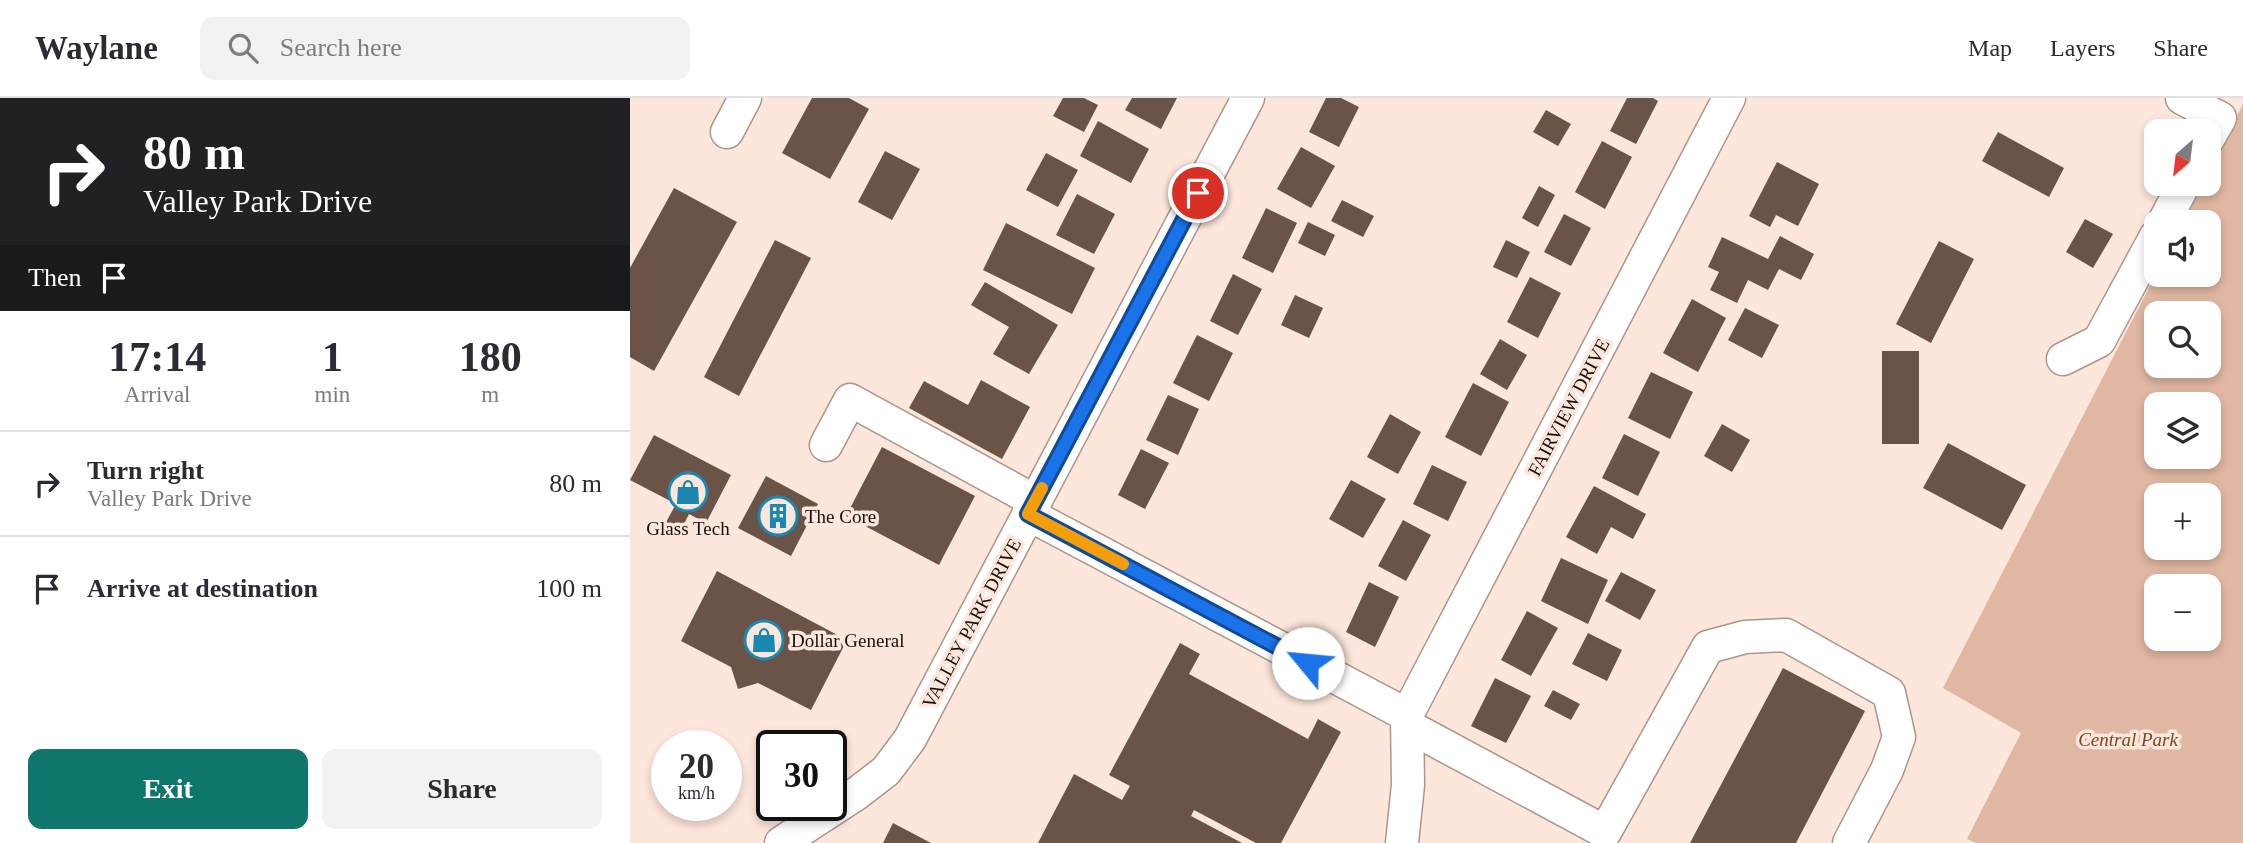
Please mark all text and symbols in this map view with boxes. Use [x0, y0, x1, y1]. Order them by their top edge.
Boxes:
search box [200, 17, 690, 80]
icon: search [224, 29, 262, 67]
text: Waylane [35, 30, 158, 66]
text: Search here [280, 33, 402, 62]
text: Map [1968, 35, 2012, 61]
text: Layers [2050, 35, 2115, 61]
text: Share [2153, 35, 2208, 61]
north arrow [2144, 119, 2221, 196]
map controls [2144, 119, 2221, 651]
text: 80 m [143, 125, 245, 180]
icon: right [28, 126, 119, 217]
pin [1168, 163, 1228, 223]
icon: arrive [1179, 174, 1217, 212]
text: Valley Park Drive [143, 183, 372, 219]
button: sound [2144, 210, 2221, 287]
icon: arrive [95, 259, 133, 297]
text: Then [28, 263, 81, 292]
button: search [2144, 301, 2221, 378]
text: 17:14 [108, 334, 206, 380]
text: 1 [322, 334, 343, 380]
text: 180 [459, 334, 522, 380]
street label: FAIRVIEW DRIVE [1523, 335, 1613, 479]
text: Arrival [124, 382, 191, 407]
text: min [315, 382, 350, 407]
text: m [481, 382, 499, 407]
button: layers [2144, 392, 2221, 469]
text: Turn right [87, 456, 204, 485]
icon: right [28, 465, 66, 503]
text: 80 m [549, 469, 602, 498]
shop icon: Glass Tech [667, 471, 709, 513]
button: + [2144, 483, 2221, 560]
text: Valley Park Drive [87, 486, 252, 511]
building icon: The Core [757, 495, 799, 537]
place label: The Core [805, 506, 876, 527]
place label: Glass Tech [646, 518, 730, 539]
street label: VALLEY PARK DRIVE [918, 535, 1025, 712]
icon: arrive [28, 570, 66, 608]
text: Arrive at destination [87, 574, 318, 603]
text: 100 m [536, 574, 602, 603]
button: − [2144, 574, 2221, 651]
shop icon: Dollar General [743, 619, 785, 661]
position arrow [1271, 626, 1345, 700]
place label: Dollar General [791, 630, 904, 651]
park label: Central Park [2078, 729, 2178, 750]
speed limit sign: 30 [756, 730, 847, 821]
text: 20 [679, 747, 714, 786]
button: Exit [28, 749, 308, 829]
button: Share [322, 749, 602, 829]
text: km/h [678, 783, 715, 803]

